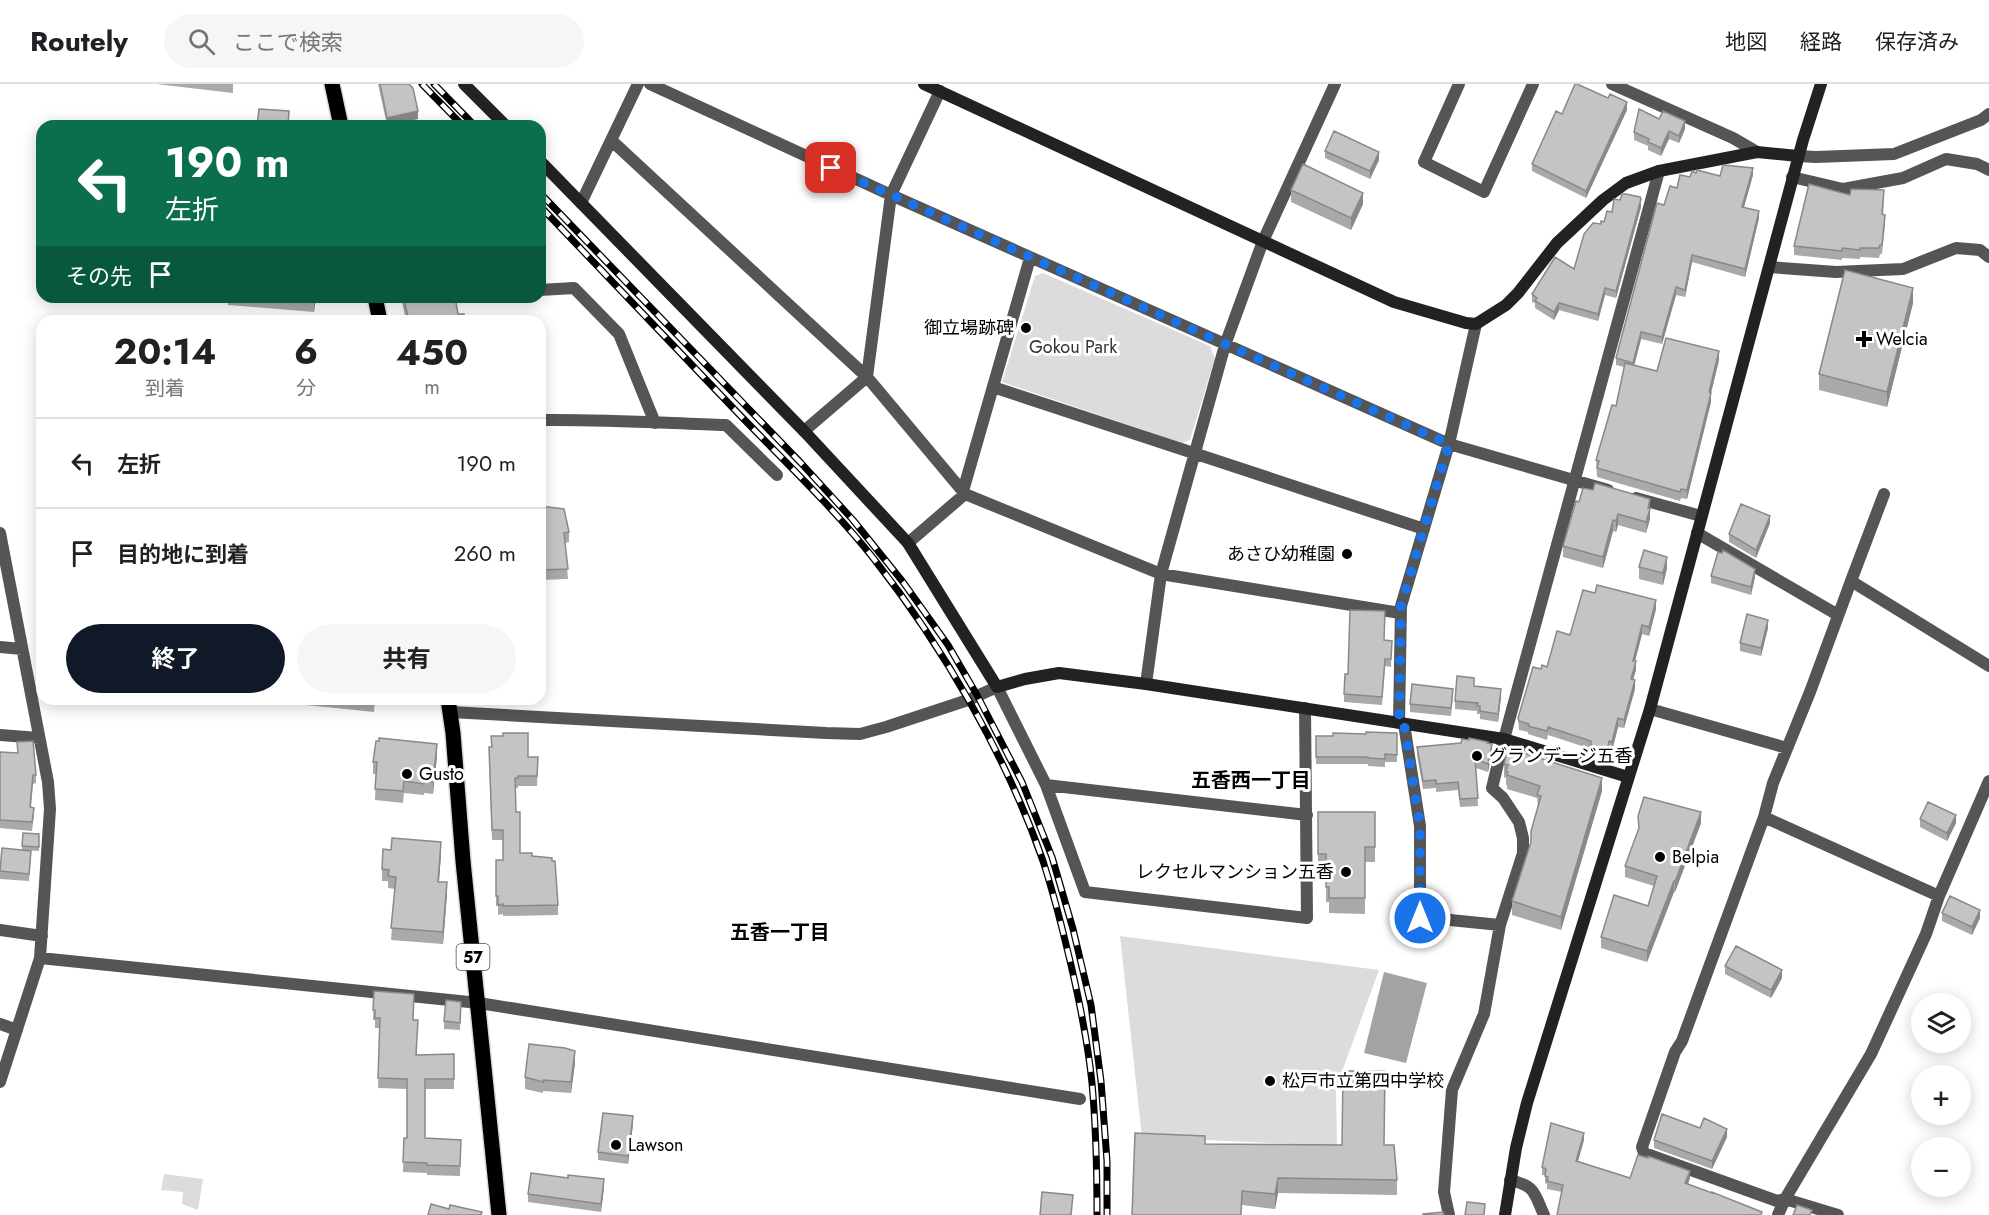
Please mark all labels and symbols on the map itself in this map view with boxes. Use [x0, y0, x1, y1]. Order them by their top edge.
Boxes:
pin [805, 142, 856, 193]
place label: 御立場跡碑 [924, 315, 1014, 341]
marker: 御立場跡碑 [1019, 321, 1033, 335]
place label: Welcia [1876, 326, 1928, 352]
marker: Welcia [1857, 332, 1871, 346]
park label: Gokou Park [1029, 334, 1117, 360]
place label: あさひ幼稚園 [1227, 541, 1335, 567]
marker: あさひ幼稚園 [1340, 547, 1354, 561]
place label: グランデージ五香 [1489, 743, 1633, 769]
marker: グランデージ五香 [1470, 749, 1484, 763]
place label: Gusto [419, 761, 464, 787]
district label: 五香西一丁目 [1191, 766, 1311, 795]
marker: Gusto [400, 767, 414, 781]
place label: Belpia [1672, 844, 1719, 870]
marker: Belpia [1653, 850, 1667, 864]
place label: レクセルマンション五香 [1136, 859, 1334, 885]
marker: レクセルマンション五香 [1339, 865, 1353, 879]
position arrow [1388, 886, 1452, 950]
district label: 五香一丁目 [730, 918, 830, 947]
road number: 57 [456, 944, 490, 970]
place label: 松戸市立第四中学校 [1282, 1068, 1444, 1094]
marker: 松戸市立第四中学校 [1263, 1074, 1277, 1088]
place label: Lawson [628, 1132, 683, 1158]
marker: Lawson [609, 1138, 623, 1152]

